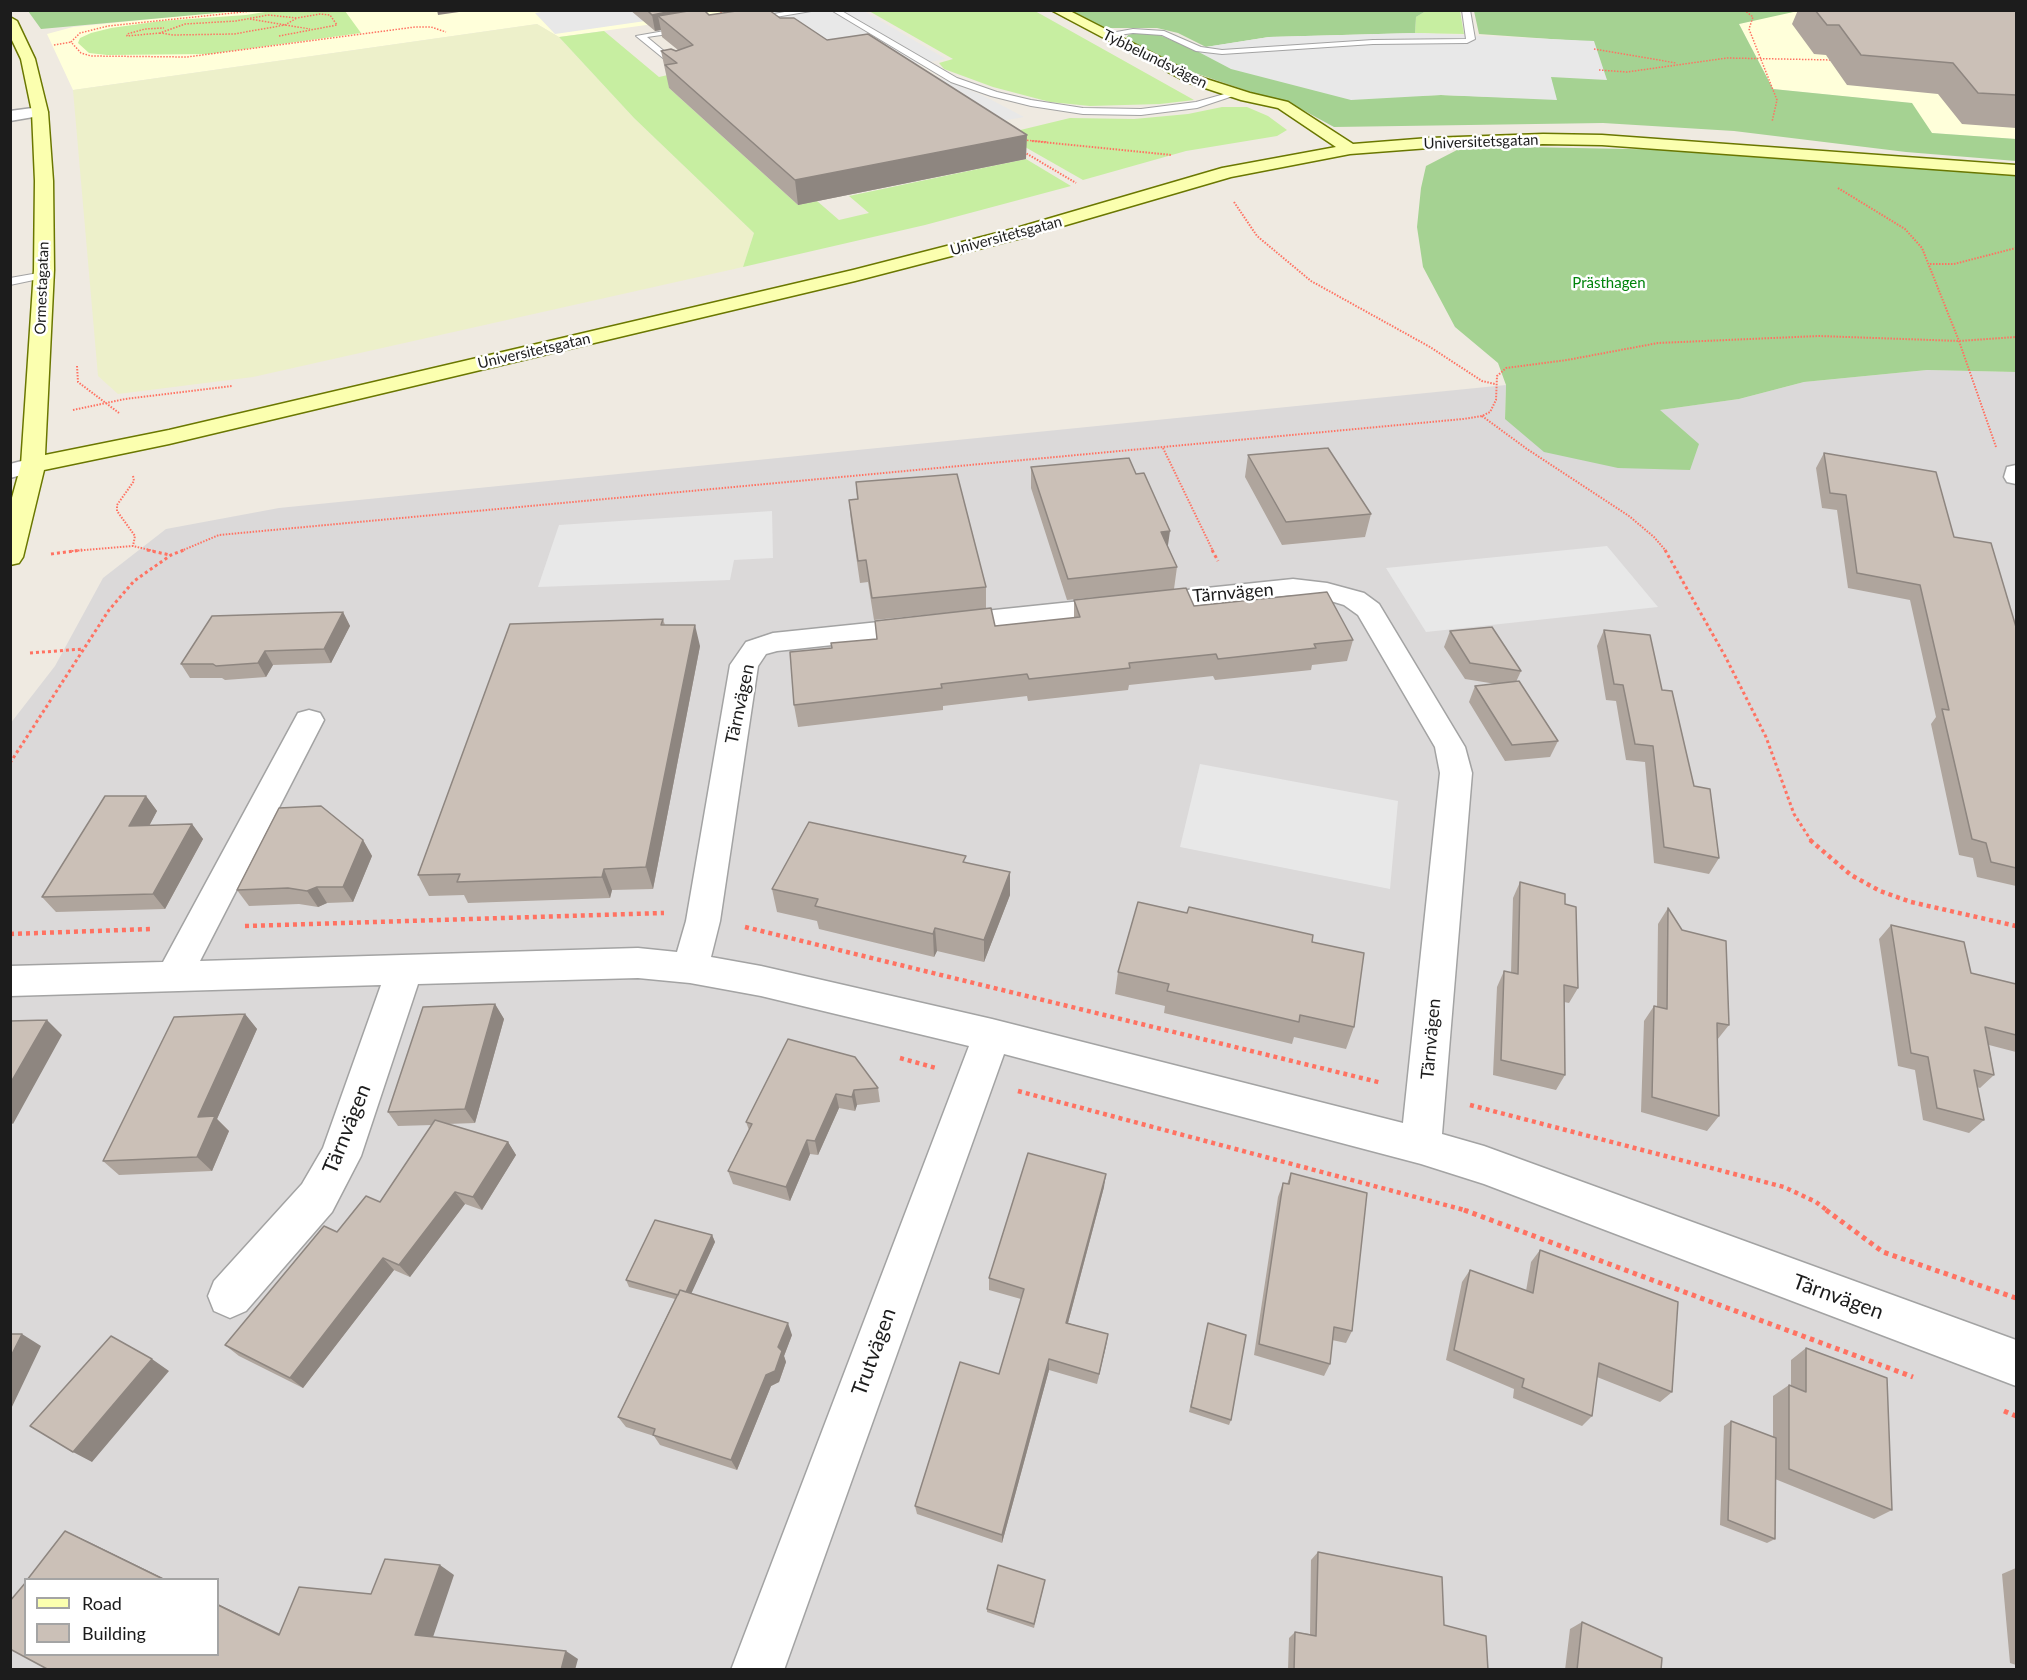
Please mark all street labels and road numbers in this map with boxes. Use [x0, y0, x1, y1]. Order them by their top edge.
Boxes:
street label: Tybbelundsvägen [1100, 26, 1210, 92]
street label: Universitetsgatan [1423, 131, 1539, 153]
street label: Universitetsgatan [948, 212, 1064, 260]
street label: Ormestagatan [31, 241, 53, 335]
street label: Universitetsgatan [476, 329, 592, 373]
street label: Tärnvägen [1192, 579, 1274, 607]
street label: Tärnvägen [721, 662, 759, 746]
street label: Tärnvägen [1417, 998, 1445, 1080]
street label: Tärnvägen [318, 1080, 376, 1178]
street label: Tärnvägen [1789, 1269, 1887, 1325]
street label: Trutvägen [847, 1305, 901, 1399]

